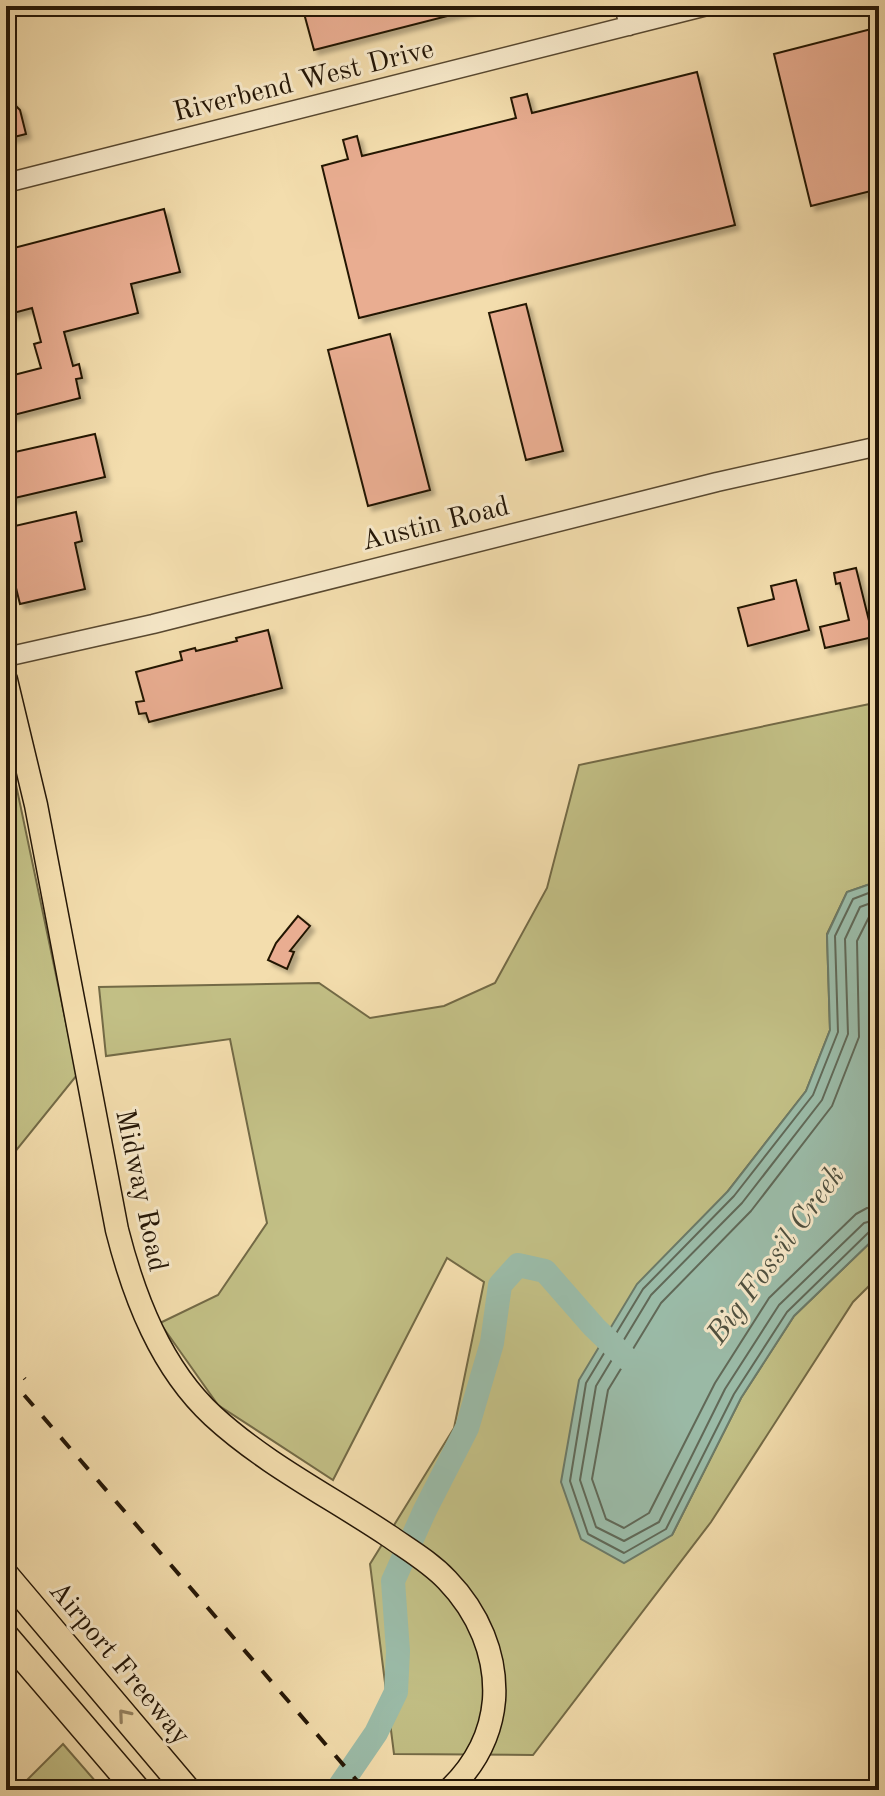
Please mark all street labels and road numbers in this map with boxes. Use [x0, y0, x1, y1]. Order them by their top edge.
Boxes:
street label: Riverbend West Drive [171, 36, 437, 128]
street label: Austin Road [359, 493, 512, 557]
street label: Midway Road [109, 1107, 171, 1274]
street label: Airport Freeway [43, 1577, 195, 1751]

